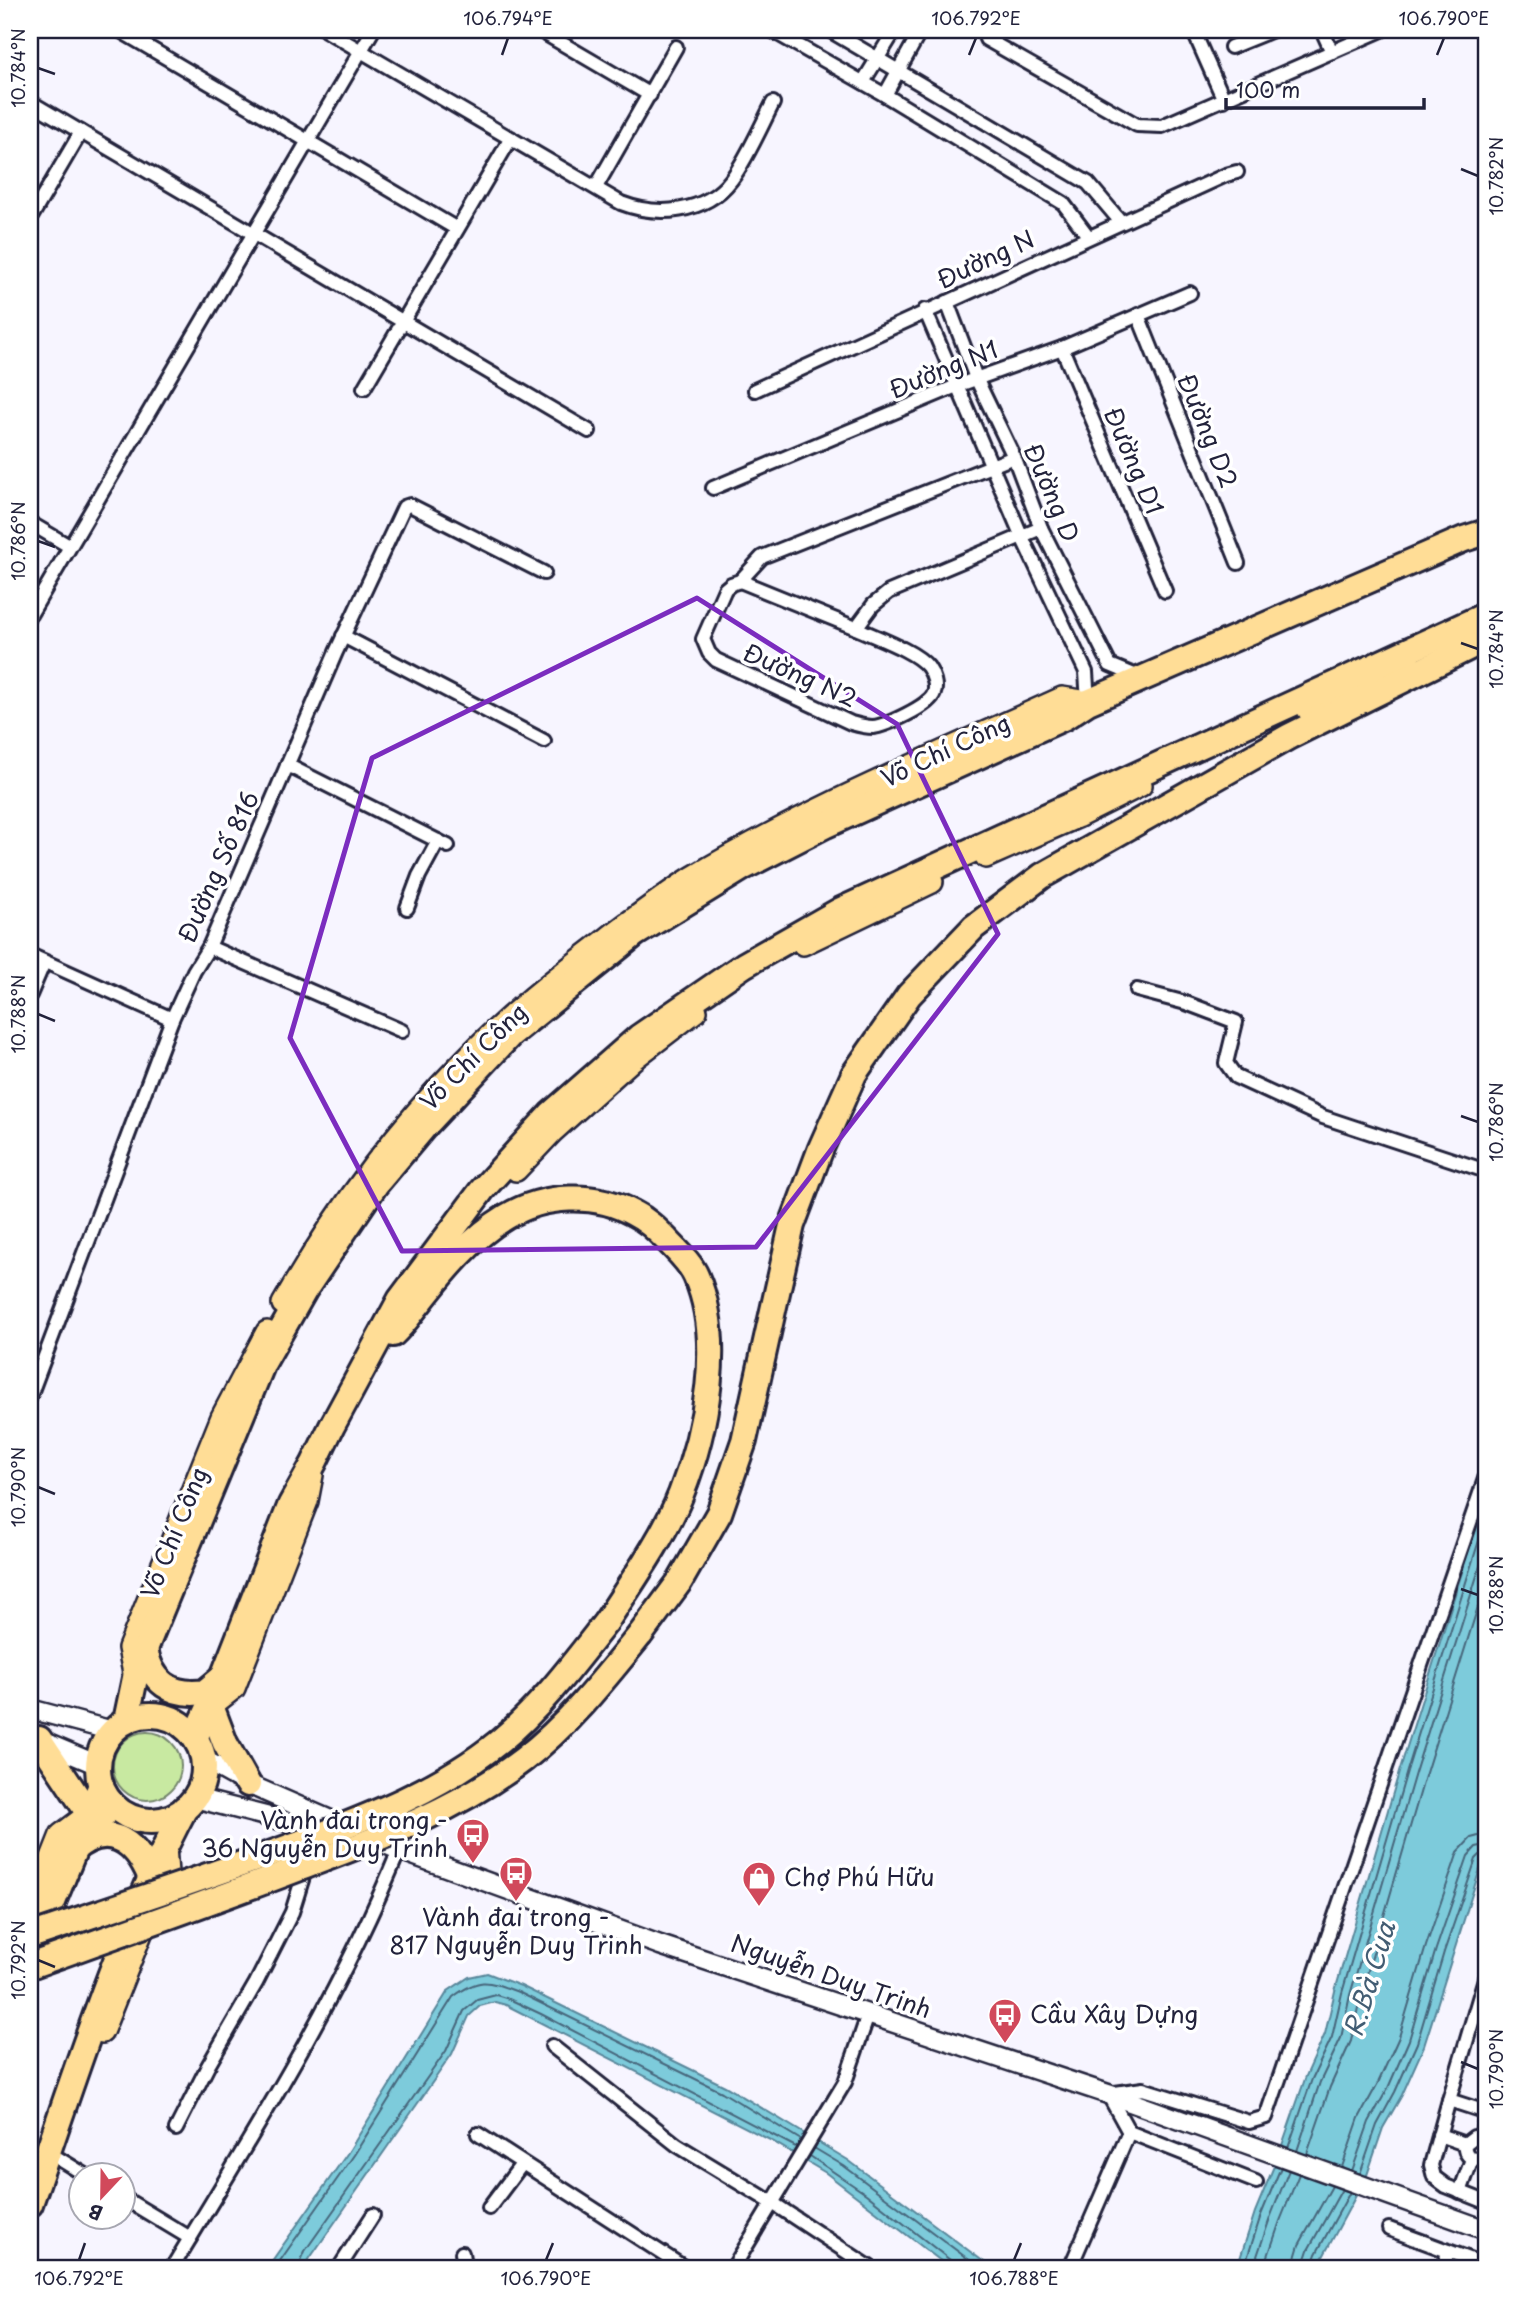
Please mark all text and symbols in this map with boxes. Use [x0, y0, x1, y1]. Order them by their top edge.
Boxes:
text: 106.794°E [463, 4, 553, 31]
text: 106.792°E [931, 4, 1021, 31]
text: 106.790°E [1399, 4, 1489, 31]
text: 10.784°N [4, 28, 31, 108]
scale bar [1226, 66, 1423, 110]
text: 100 m [1236, 73, 1300, 105]
text: 10.782°N [1482, 137, 1509, 215]
street label: Đường N [930, 220, 1040, 297]
street label: Đường N1 [883, 330, 1003, 406]
street label: Đường D2 [1170, 368, 1248, 493]
street label: Đường D1 [1096, 401, 1174, 519]
street label: Đường D [1016, 437, 1090, 547]
text: 10.786°N [4, 501, 31, 581]
text: 10.784°N [1482, 609, 1509, 689]
street label: Đường N2 [738, 633, 864, 715]
street label: Võ Chí Công [874, 703, 1016, 795]
street label: Đường Số 816 [168, 785, 267, 948]
text: 10.788°N [4, 974, 31, 1054]
street label: Võ Chí Công [411, 994, 535, 1118]
text: 10.786°N [1482, 1082, 1509, 1162]
text: 10.790°N [4, 1447, 31, 1527]
street label: Võ Chí Công [130, 1461, 216, 1604]
text: 10.788°N [1482, 1555, 1509, 1635]
place label: Vành đai trong - 36 Nguyễn Duy Trinh [201, 1801, 448, 1865]
bus stop icon: Vành đai trong - 36 Nguyễn Duy Trinh [454, 1816, 492, 1865]
bus stop icon: Vành đai trong - 817 Nguyễn Duy Trinh [497, 1854, 535, 1903]
place label: Chợ Phú Hữu [784, 1858, 935, 1894]
shop icon: Chợ Phú Hữu [740, 1859, 778, 1908]
place label: Vành đai trong - 817 Nguyễn Duy Trinh [389, 1898, 643, 1962]
water label: R.Bà Cua [1333, 1916, 1405, 2041]
text: 10.792°N [4, 1920, 31, 2000]
street label: Nguyễn Duy Trinh [727, 1924, 937, 2026]
place label: Cầu Xây Dựng [1030, 1995, 1198, 2031]
bus stop icon: Cầu Xây Dựng [986, 1996, 1024, 2045]
text: 10.790°N [1482, 2029, 1509, 2109]
north arrow [66, 2162, 136, 2232]
text: B [84, 2197, 107, 2228]
text: 106.792°E [34, 2264, 124, 2291]
text: 106.790°E [501, 2264, 591, 2291]
text: 106.788°E [969, 2264, 1059, 2291]

